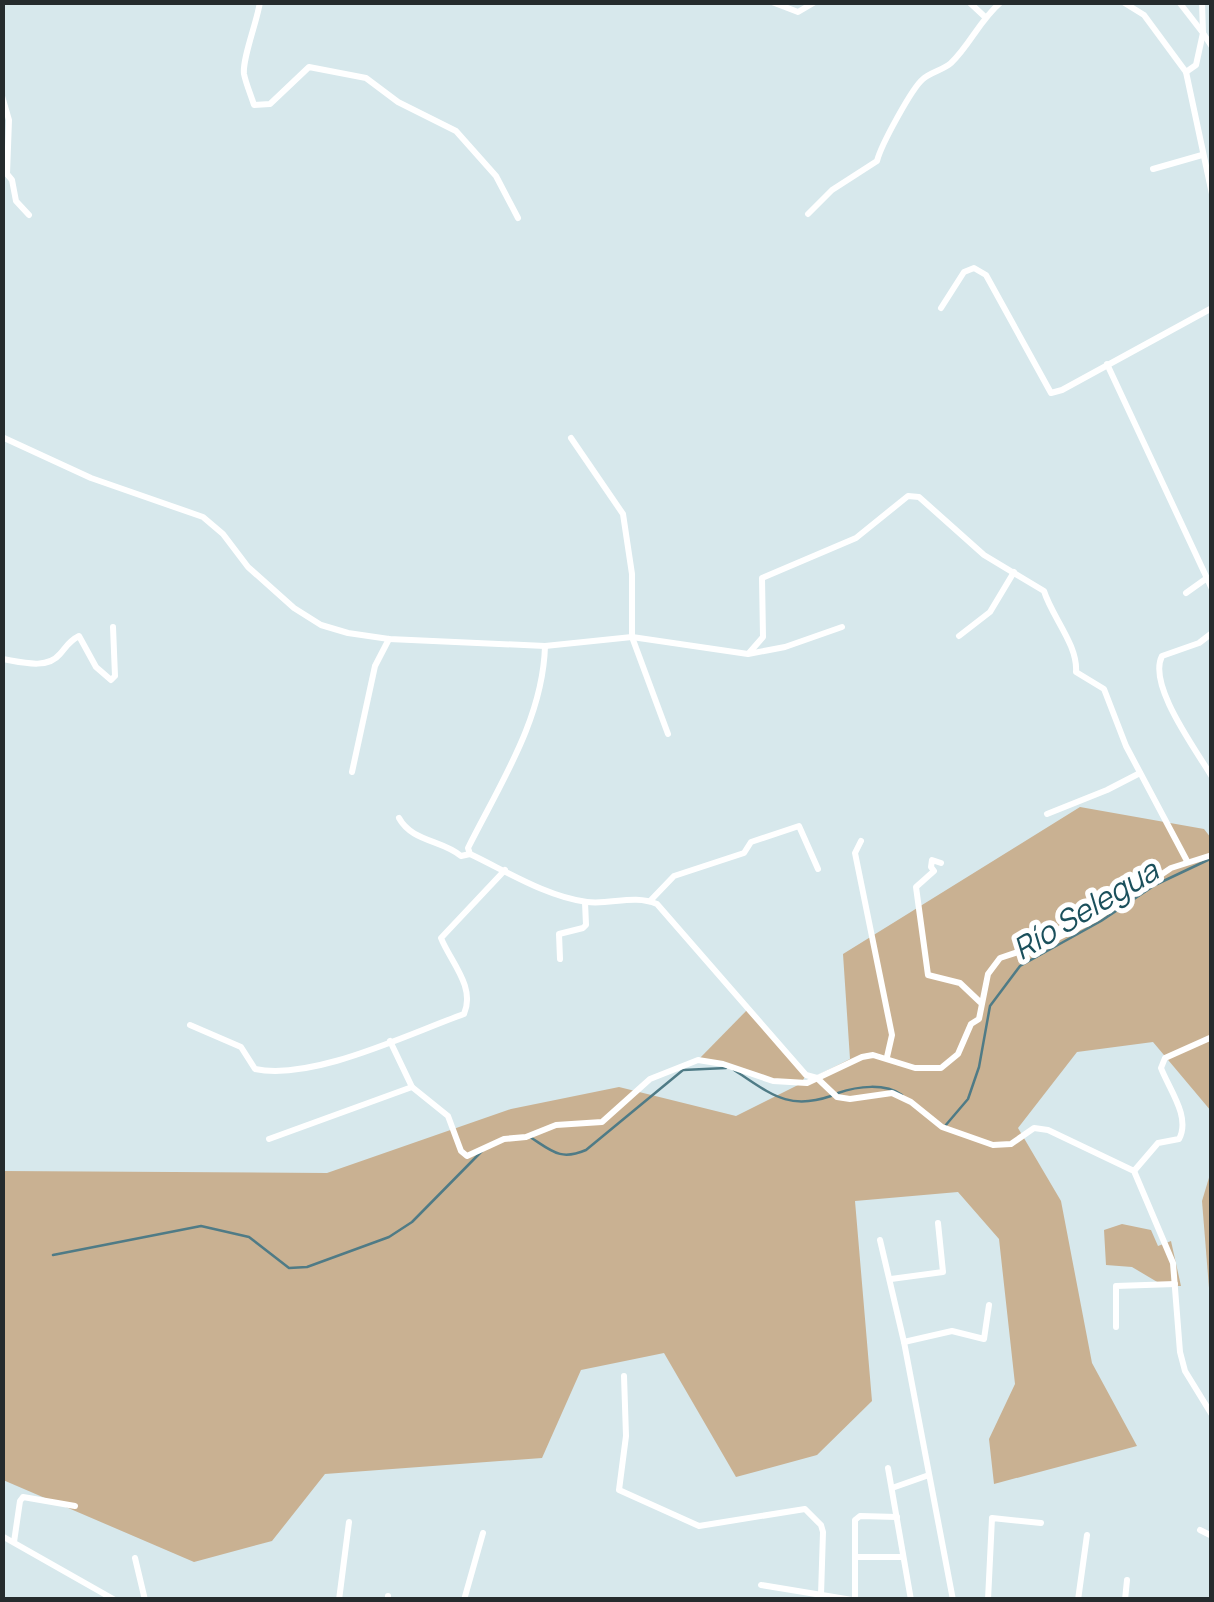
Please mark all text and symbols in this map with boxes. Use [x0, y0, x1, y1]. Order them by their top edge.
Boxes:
water label: Río Selegua [1005, 849, 1166, 968]

